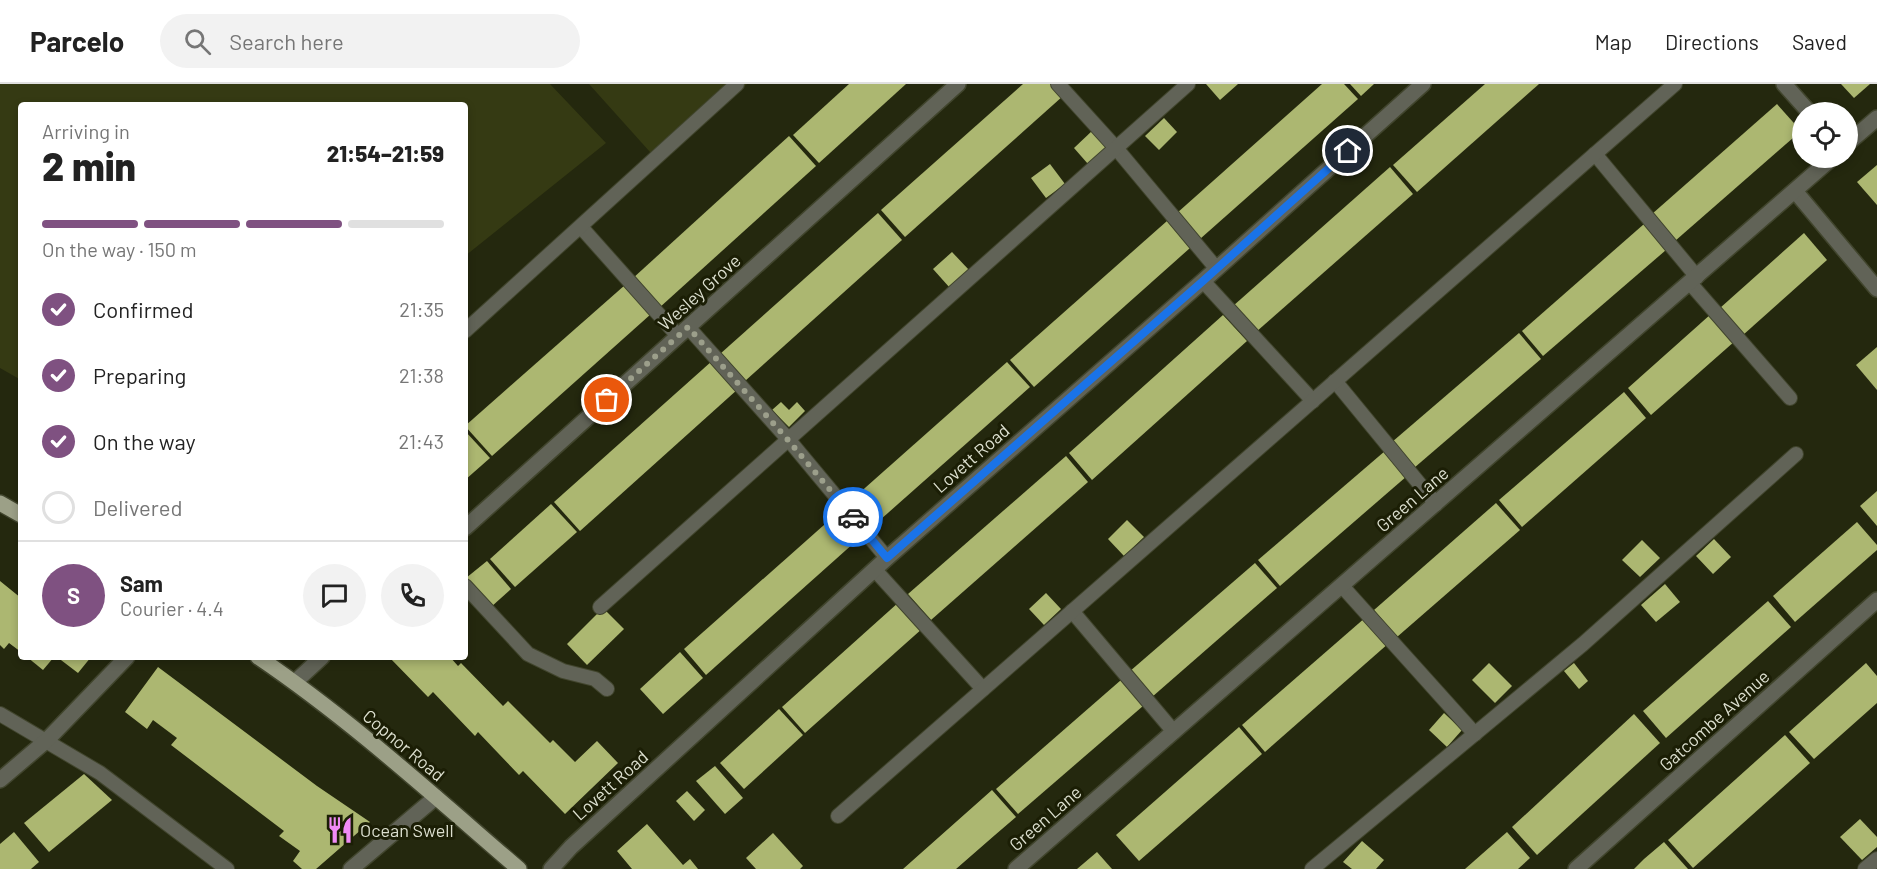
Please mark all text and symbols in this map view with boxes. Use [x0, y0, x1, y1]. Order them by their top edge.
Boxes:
search box [160, 14, 580, 68]
text: Parcelo [30, 24, 124, 58]
icon: search [181, 25, 214, 58]
text: Search here [229, 28, 344, 54]
text: Map [1595, 29, 1632, 54]
text: Directions [1665, 29, 1759, 54]
text: Saved [1792, 29, 1847, 54]
map controls [1792, 102, 1858, 168]
button: locate [1792, 102, 1858, 168]
text: Arriving in [42, 119, 130, 143]
pin [1322, 125, 1373, 176]
icon: home [1331, 134, 1364, 167]
text: 21:54–21:59 [327, 140, 444, 166]
text: 2 min [42, 142, 136, 189]
text: On the way · 150 m [42, 237, 197, 261]
street label: Wesley Grove [653, 249, 745, 335]
icon: check [42, 293, 75, 326]
text: Confirmed [93, 296, 193, 322]
text: 21:35 [399, 297, 444, 321]
icon: check [42, 359, 75, 392]
text: Preparing [93, 362, 186, 388]
text: 21:38 [399, 363, 444, 387]
pin [581, 374, 632, 425]
icon: bag [590, 383, 623, 416]
street label: Lovett Road [928, 419, 1014, 497]
icon: check [42, 425, 75, 458]
text: On the way [93, 428, 196, 454]
text: 21:43 [398, 429, 444, 453]
street label: Green Lane [1371, 462, 1453, 536]
courier [823, 487, 883, 547]
text: Delivered [93, 494, 182, 520]
icon: car [837, 501, 870, 534]
button: chat [303, 564, 366, 627]
button: phone [381, 564, 444, 627]
text: Sam [120, 570, 163, 596]
text: S [67, 582, 80, 608]
text: Courier · 4.4 [120, 596, 224, 620]
street label: Gatcombe Avenue [1654, 665, 1774, 775]
street label: Copnor Road [359, 704, 449, 786]
street label: Lovett Road [568, 745, 652, 825]
street label: Green Lane [1004, 781, 1086, 855]
restaurant icon: Ocean Swell [325, 815, 355, 845]
place label: Ocean Swell [360, 819, 454, 841]

